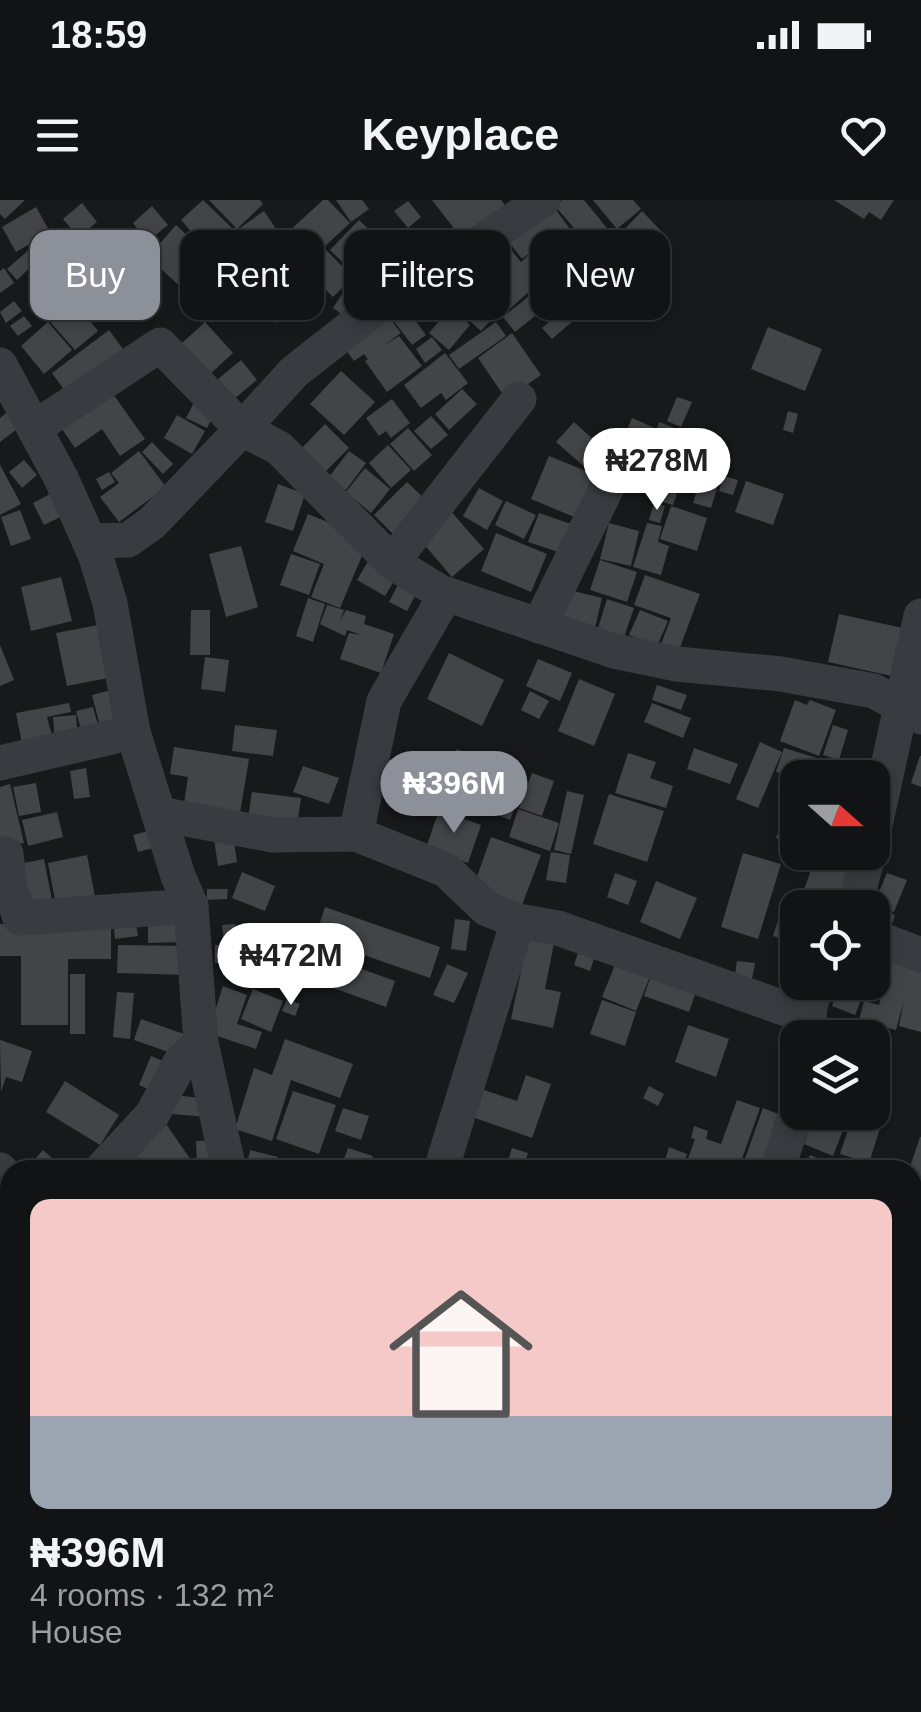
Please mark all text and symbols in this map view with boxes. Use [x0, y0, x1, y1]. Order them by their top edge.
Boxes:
text: 18:59 [50, 14, 147, 56]
icon: menu [30, 108, 85, 163]
icon: heart [836, 108, 891, 163]
text: Keyplace [362, 109, 559, 160]
chip: Buy [30, 230, 160, 320]
chip: Rent [180, 230, 324, 320]
chip: Filters [344, 230, 510, 320]
chip: New [530, 230, 670, 320]
pin: ₦278M [587, 428, 727, 513]
text: ₦278M [605, 442, 709, 478]
pin: ₦396M [384, 751, 524, 836]
north arrow [780, 760, 890, 870]
map controls [780, 760, 890, 1130]
text: ₦396M [402, 765, 506, 801]
button: locate [780, 890, 890, 1000]
pin: ₦472M [221, 923, 361, 1008]
text: ₦472M [239, 937, 343, 973]
button: layers [780, 1020, 890, 1130]
icon: home [371, 1264, 551, 1444]
text: ₦396M [30, 1529, 165, 1576]
text: 4 rooms · 132 m² [30, 1577, 274, 1613]
text: House [30, 1614, 123, 1650]

